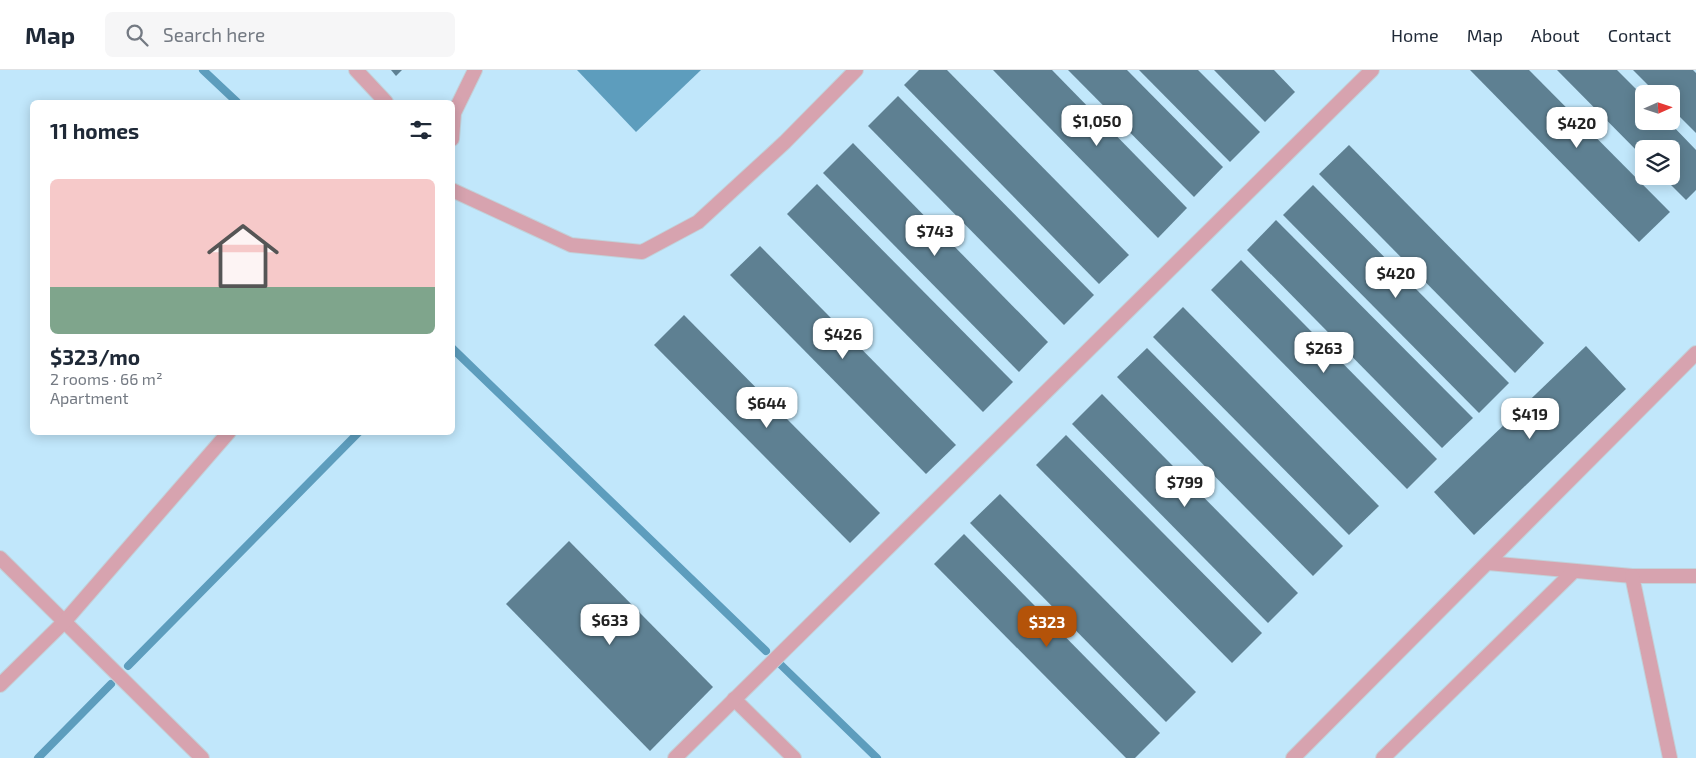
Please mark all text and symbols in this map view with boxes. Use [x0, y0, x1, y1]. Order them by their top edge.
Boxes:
search box [105, 12, 455, 57]
text: Map [25, 20, 75, 49]
icon: search [123, 21, 151, 49]
text: Search here [163, 23, 265, 46]
text: Home [1391, 24, 1439, 46]
text: Map [1467, 24, 1503, 46]
text: About [1531, 24, 1580, 46]
text: Contact [1608, 24, 1671, 46]
north arrow [1635, 85, 1680, 130]
map controls [1635, 85, 1680, 185]
pin: $1,050 [1056, 104, 1138, 147]
pin: $420 [1547, 106, 1607, 149]
text: $1,050 [1072, 111, 1122, 130]
text: $420 [1558, 113, 1596, 132]
icon: filters [407, 116, 435, 144]
text: 11 homes [50, 118, 139, 143]
button: layers [1635, 140, 1680, 185]
icon: home [198, 211, 288, 301]
pin: $743 [905, 214, 965, 257]
text: $743 [917, 221, 954, 240]
pin: $420 [1366, 256, 1426, 299]
text: $420 [1377, 263, 1415, 282]
pin: $426 [813, 318, 873, 360]
text: $426 [824, 324, 862, 343]
pin: $263 [1294, 332, 1354, 374]
text: $263 [1305, 338, 1343, 357]
text: $323/mo [50, 344, 140, 369]
text: 2 rooms · 66 m² [50, 369, 163, 388]
pin: $644 [737, 386, 797, 429]
text: Apartment [50, 388, 129, 407]
text: $644 [747, 393, 787, 412]
pin: $419 [1500, 398, 1560, 440]
text: $419 [1512, 404, 1548, 423]
pin: $799 [1155, 466, 1215, 508]
text: $799 [1167, 472, 1203, 491]
pin: $633 [580, 604, 640, 646]
pin: $323 [1017, 606, 1077, 648]
text: $633 [592, 610, 628, 629]
text: $323 [1029, 612, 1065, 631]

